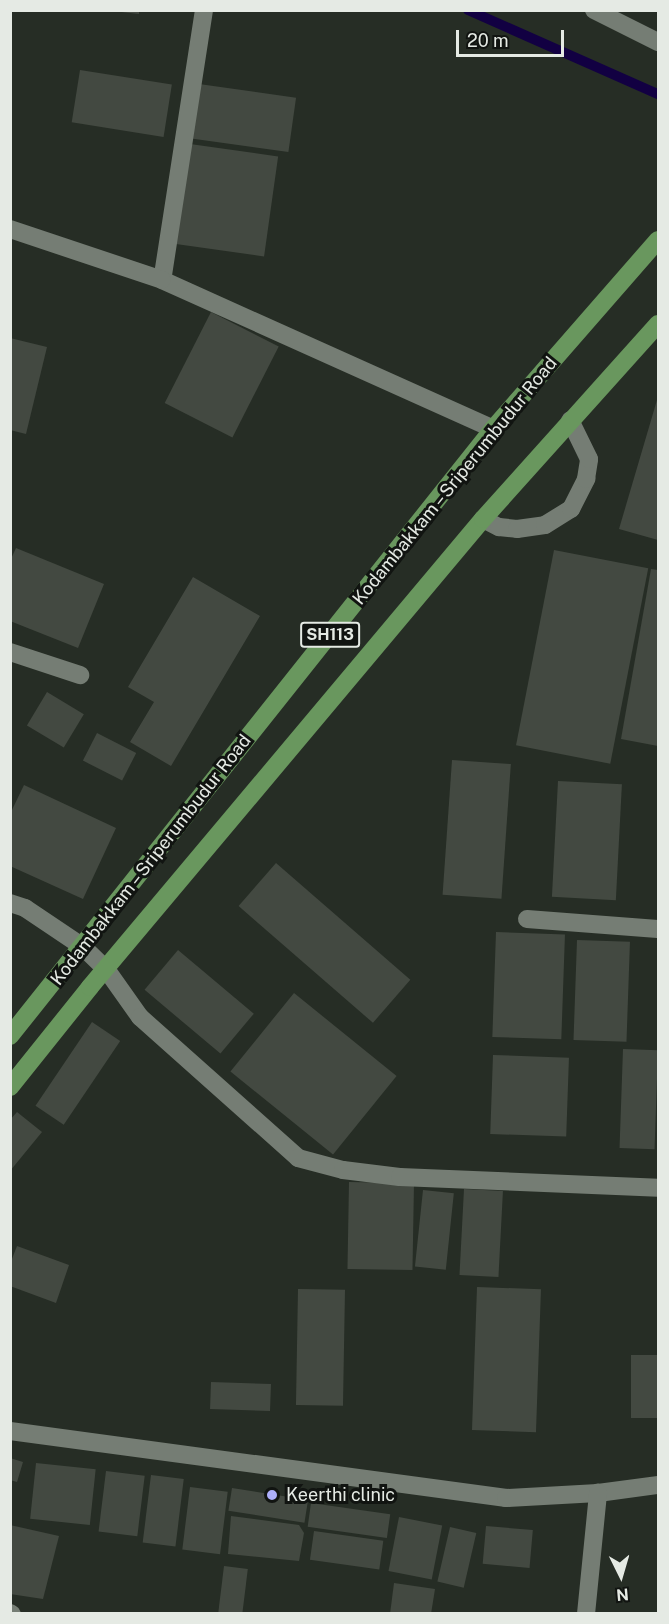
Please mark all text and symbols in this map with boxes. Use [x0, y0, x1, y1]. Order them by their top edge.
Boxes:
scale bar [459, 18, 567, 56]
text: 20 m [467, 30, 509, 51]
street label: Kodambakkam – Sriperumbudur Road [347, 351, 563, 611]
road number: SH113 [300, 622, 360, 648]
street label: Kodambakkam – Sriperumbudur Road [45, 728, 257, 992]
place label: Keerthi clinic [286, 1484, 395, 1506]
marker: Keerthi clinic [263, 1486, 281, 1504]
north arrow [591, 1546, 651, 1606]
text: N [616, 1584, 630, 1604]

